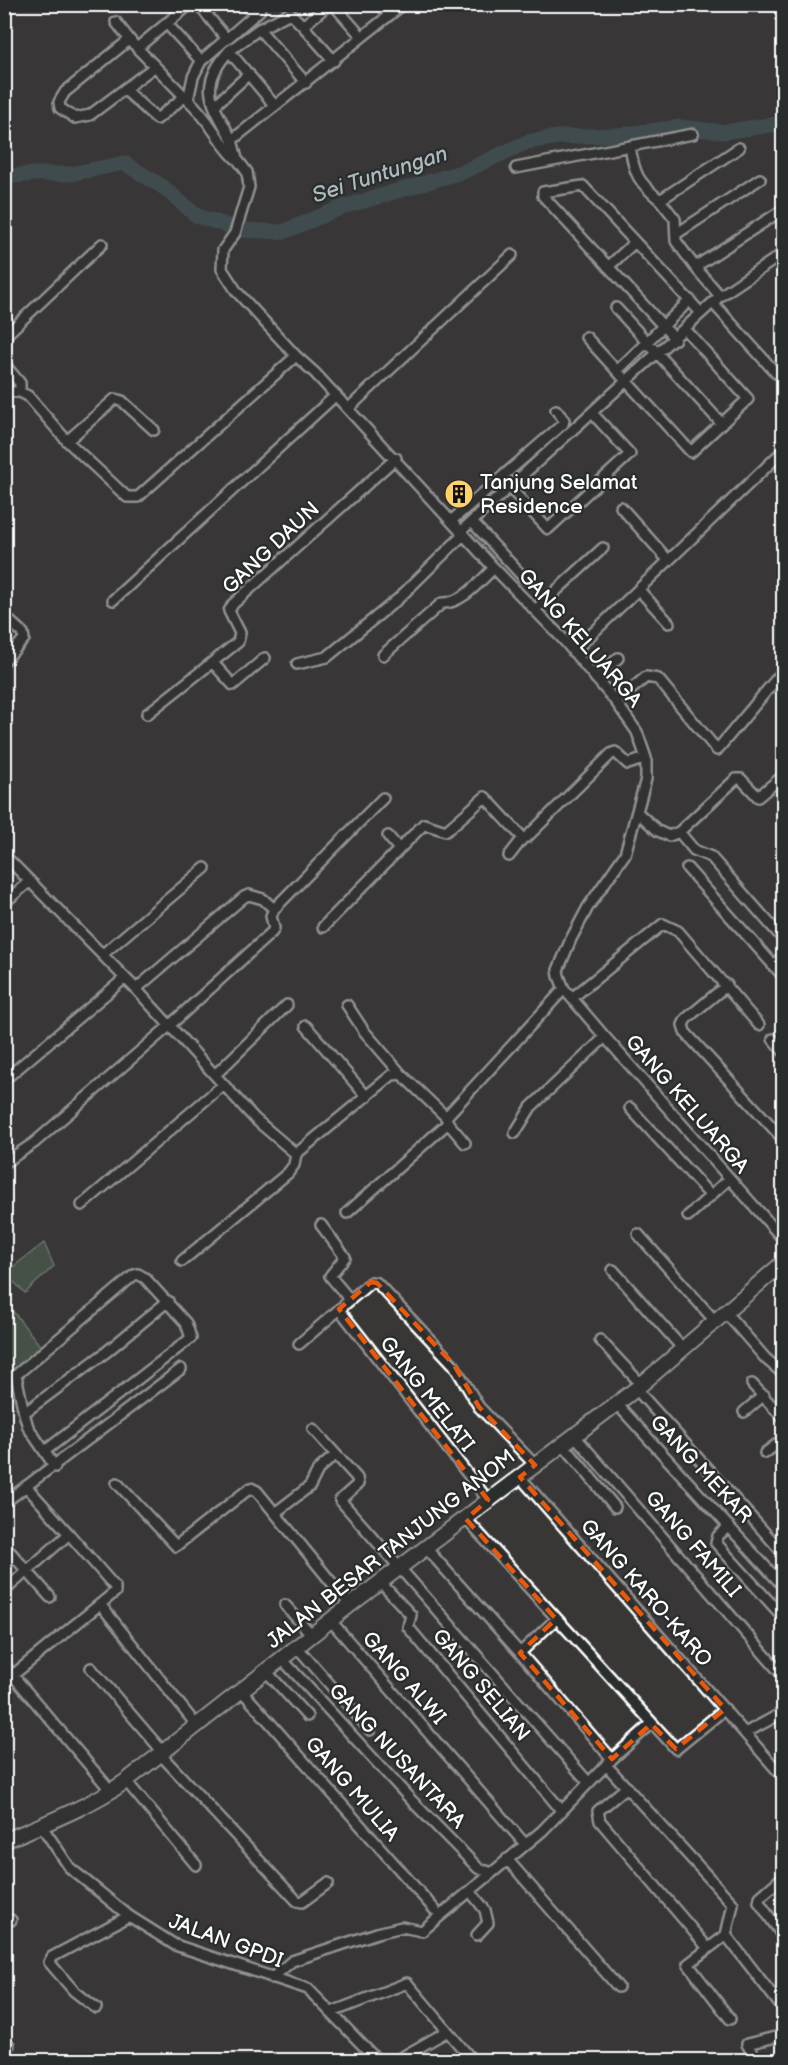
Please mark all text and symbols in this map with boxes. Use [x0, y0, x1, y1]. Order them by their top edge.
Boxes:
water label: Sei Tuntungan [309, 140, 451, 210]
place label: Tanjung Selamat Residence [480, 470, 638, 519]
building icon: Tanjung Selamat Residence [443, 478, 475, 510]
street label: GANG DAUN [217, 497, 325, 599]
street label: GANG KELUARGA [513, 563, 647, 713]
street label: GANG KELUARGA [620, 1029, 754, 1179]
street label: GANG MELATI [374, 1331, 480, 1457]
street label: GANG MEKAR [645, 1410, 757, 1528]
street label: JALAN BESAR TANJUNG ANOM [262, 1444, 520, 1654]
street label: GANG FAMILI [640, 1486, 746, 1602]
street label: GANG KARO-KARO [575, 1514, 717, 1672]
street label: GANG SELIAN [427, 1624, 535, 1746]
street label: GANG ALWI [357, 1626, 451, 1730]
street label: GANG NUSANTARA [323, 1678, 471, 1834]
street label: GANG MULIA [300, 1732, 404, 1847]
street label: JALAN GPDI [165, 1909, 287, 1973]

